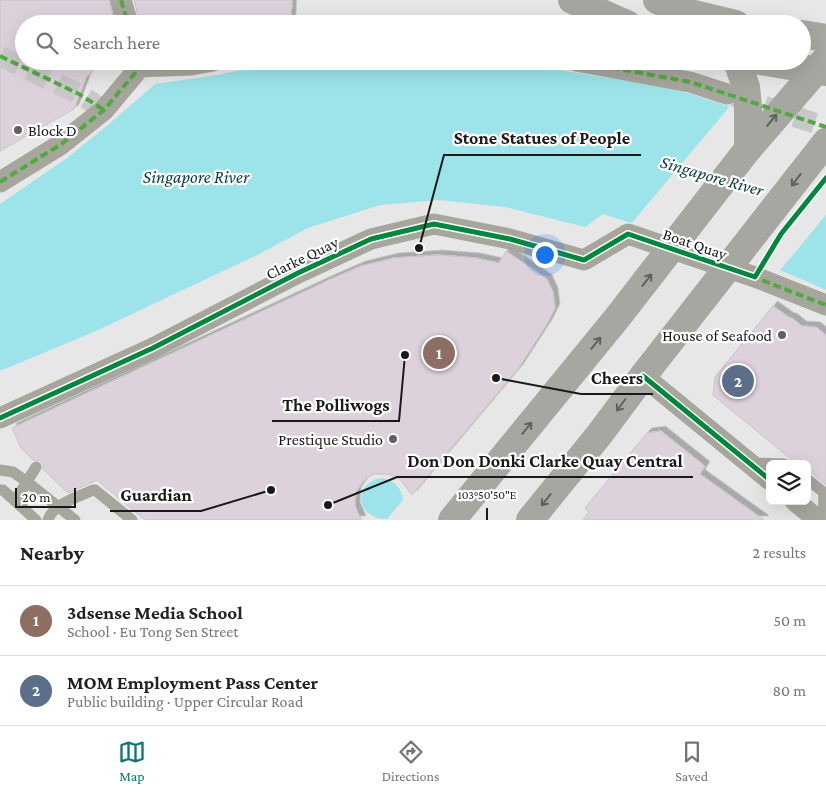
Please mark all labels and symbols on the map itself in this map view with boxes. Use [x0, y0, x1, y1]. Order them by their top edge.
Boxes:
one-way arrow [766, 114, 777, 127]
place label: Block D [28, 122, 77, 139]
callout: Stone Statues of People [444, 122, 641, 155]
marker: Block D [12, 124, 24, 136]
text: Stone Statues of People [454, 128, 630, 148]
water label: Singapore River [658, 152, 767, 200]
water label: Singapore River [143, 167, 250, 187]
one-way arrow [790, 173, 801, 186]
street label: Boat Quay [661, 225, 730, 264]
street label: Clarke Quay [263, 233, 342, 284]
your location [532, 242, 558, 268]
one-way arrow [641, 273, 652, 286]
place label: House of Seafood [662, 327, 773, 344]
marker: House of Seafood [776, 329, 788, 341]
pin: 1 [423, 334, 455, 372]
one-way arrow [590, 337, 602, 350]
callout: Cheers [581, 361, 653, 394]
pin: 2 [722, 362, 754, 400]
text: Cheers [591, 368, 643, 388]
callout: The Polliwogs [272, 388, 399, 421]
text: The Polliwogs [282, 395, 390, 415]
one-way arrow [616, 398, 626, 412]
one-way arrow [521, 422, 532, 435]
place label: Prestique Studio [278, 431, 383, 449]
marker: Prestique Studio [387, 433, 399, 445]
callout: Don Don Donki Clarke Quay Central [397, 444, 693, 477]
text: Don Don Donki Clarke Quay Central [407, 451, 683, 471]
callout: Guardian [110, 478, 201, 511]
scale bar [15, 485, 76, 508]
text: Guardian [120, 485, 192, 505]
text: 103°50'50"E [458, 488, 517, 502]
one-way arrow [541, 493, 552, 506]

